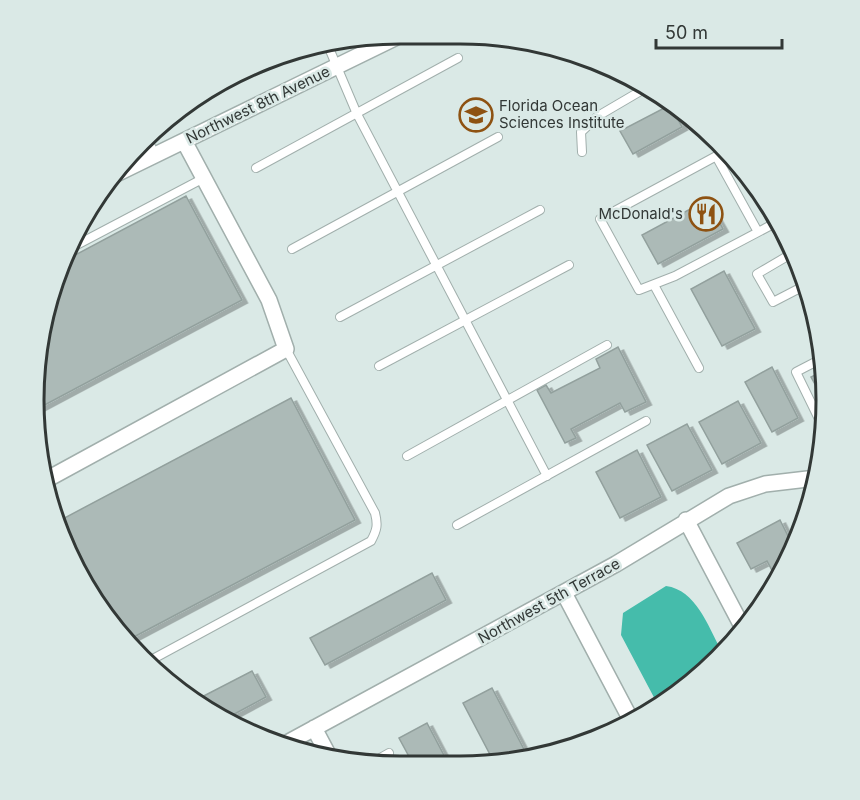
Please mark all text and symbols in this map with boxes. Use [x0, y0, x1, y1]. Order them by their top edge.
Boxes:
scale bar [656, 12, 782, 50]
text: 50 m [665, 22, 708, 43]
street label: Northwest 8th Avenue [183, 61, 333, 148]
place label: Florida Ocean Sciences Institute [499, 96, 625, 132]
school or university icon: Florida Ocean Sciences Institute [458, 97, 494, 133]
restaurant icon: McDonald's [688, 196, 724, 232]
place label: McDonald's [599, 204, 683, 223]
street label: Northwest 5th Terrace [474, 554, 623, 648]

